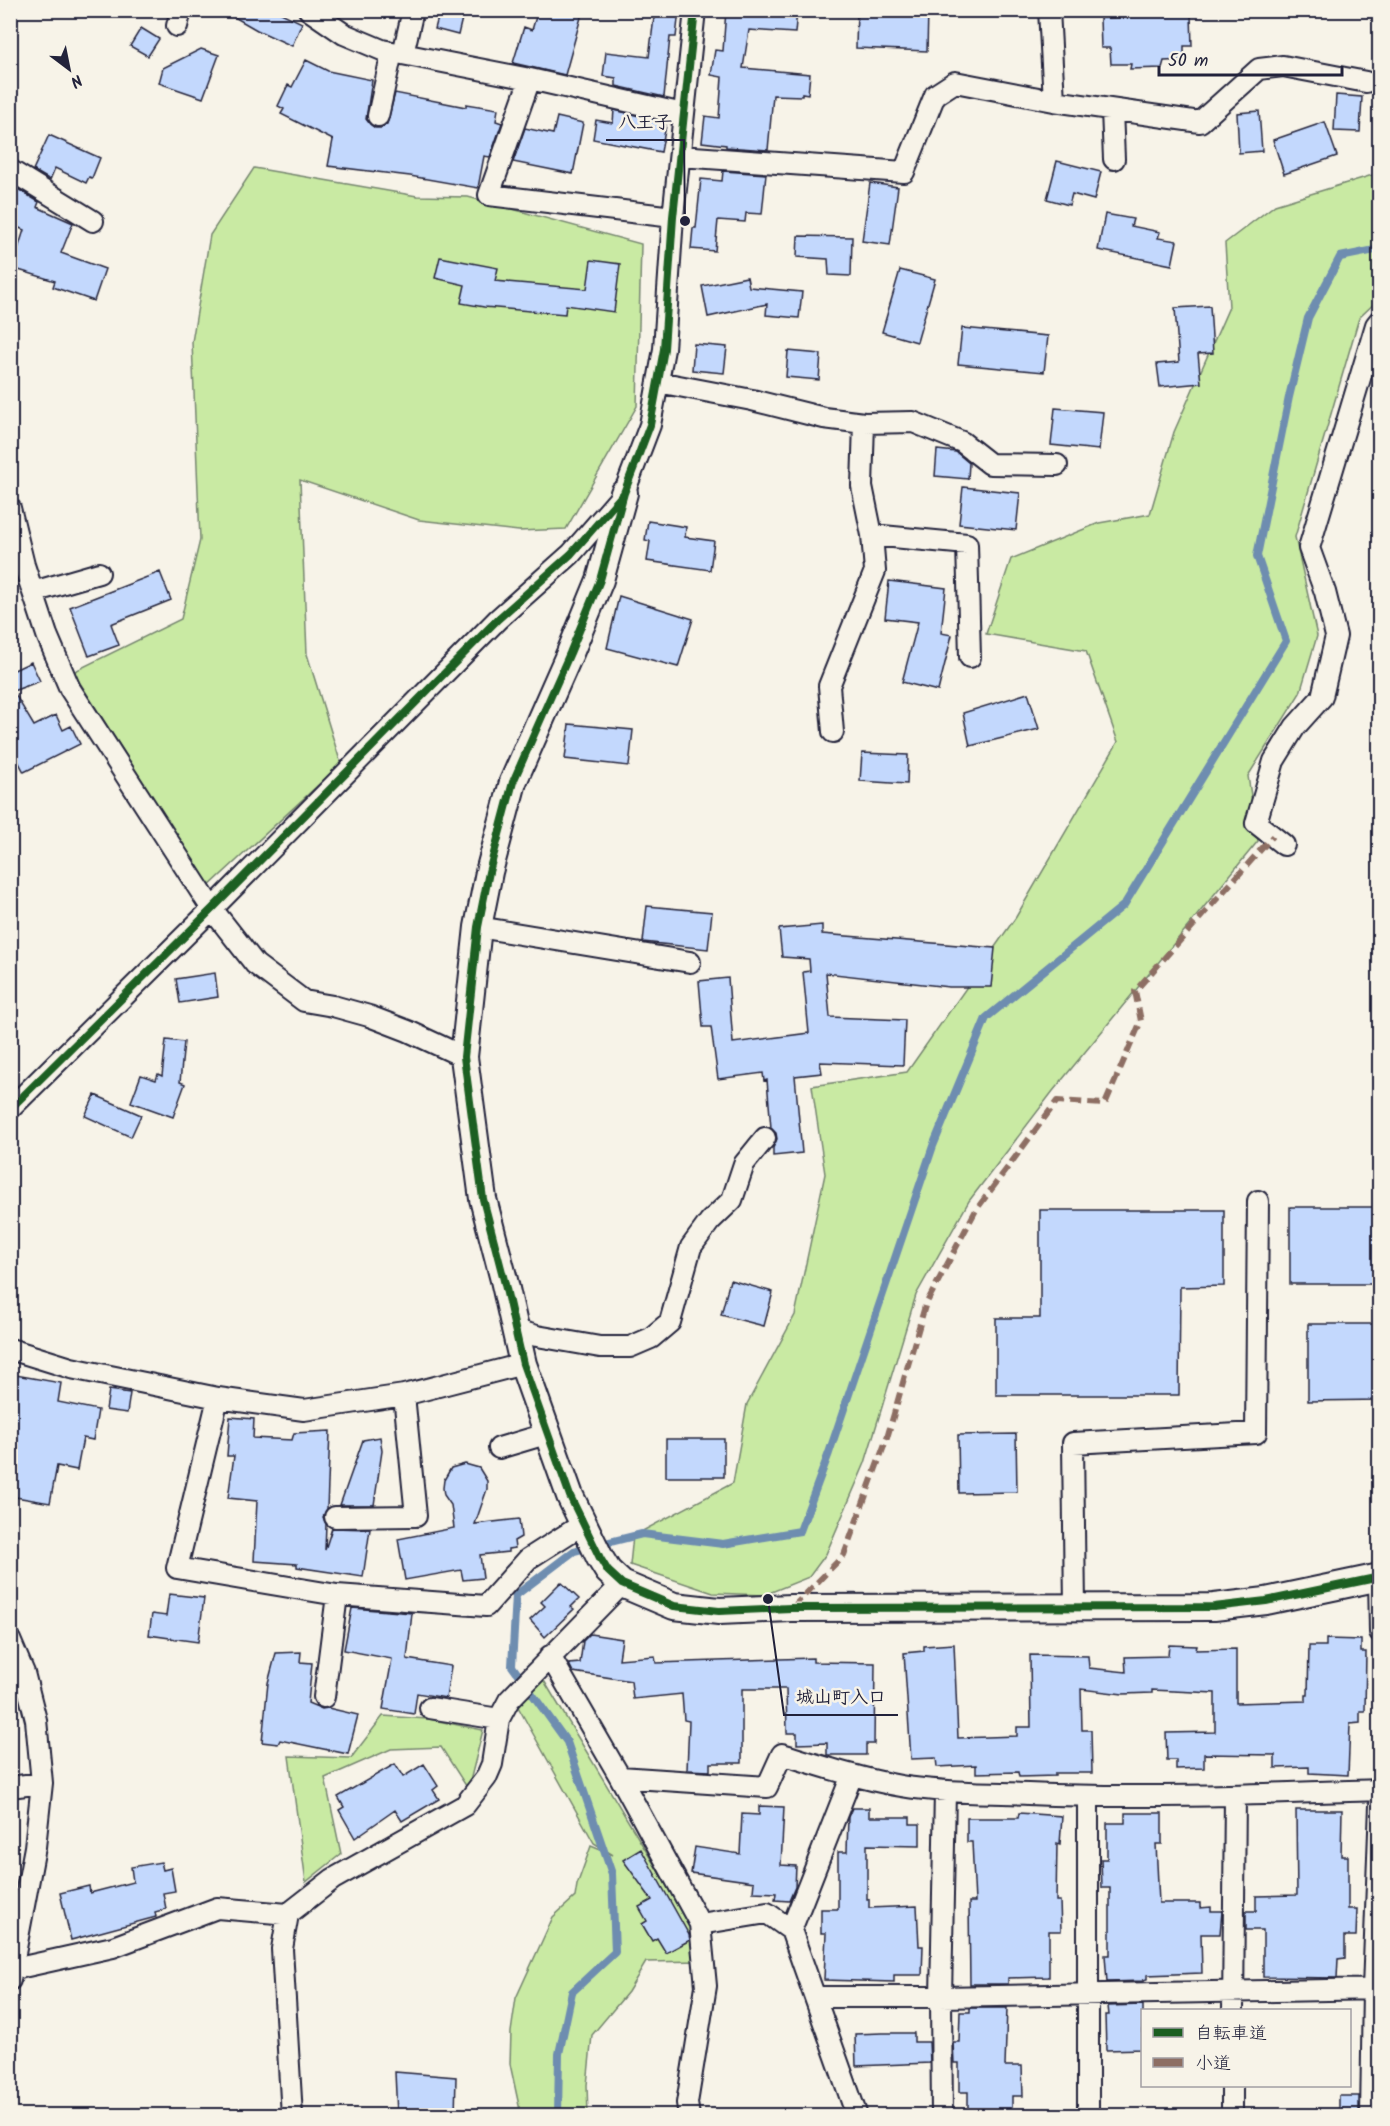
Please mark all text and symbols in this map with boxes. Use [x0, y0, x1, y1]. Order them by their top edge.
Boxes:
north arrow [39, 39, 99, 99]
scale bar [1159, 39, 1342, 77]
text: 50 m [1168, 47, 1208, 76]
text: N [65, 67, 87, 94]
callout: 八王子 [606, 104, 684, 140]
text: 八王子 [618, 109, 672, 138]
callout: 城山町入口 [784, 1679, 898, 1715]
text: 城山町入口 [796, 1684, 886, 1713]
legend [1141, 2009, 1351, 2087]
text: 自転車道 [1195, 2020, 1267, 2049]
text: 小道 [1195, 2050, 1231, 2079]

